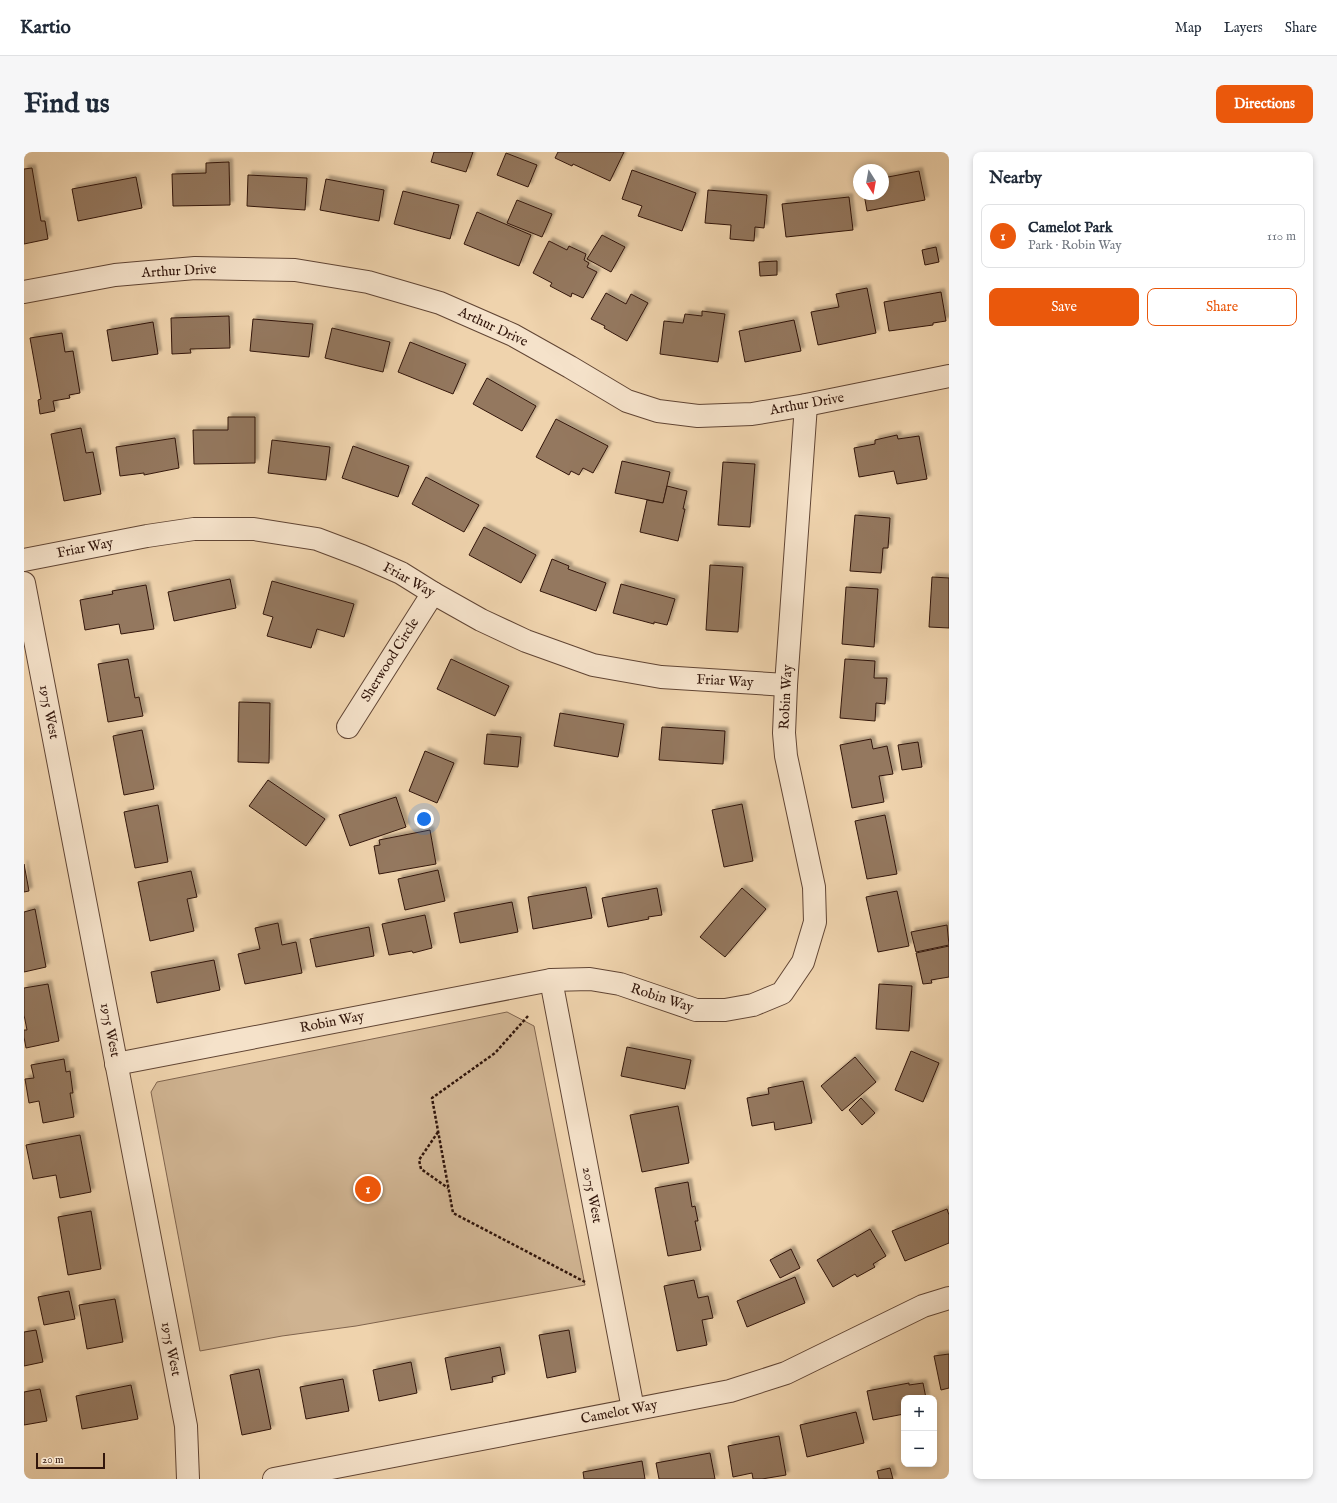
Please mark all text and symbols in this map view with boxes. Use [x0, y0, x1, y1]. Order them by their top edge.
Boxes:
text: Kartio [20, 16, 71, 40]
text: Map [1175, 19, 1202, 37]
text: Layers [1224, 19, 1263, 37]
text: Share [1285, 19, 1317, 37]
button: Directions [1216, 85, 1313, 123]
text: Find us [24, 87, 110, 122]
north arrow [853, 164, 889, 200]
text: Nearby [989, 168, 1042, 189]
text: Camelot Park [1028, 218, 1113, 237]
text: 1 [1001, 228, 1005, 245]
text: 110 m [1267, 228, 1296, 245]
text: Park · Robin Way [1028, 237, 1122, 254]
street label: Arthur Drive [140, 260, 217, 282]
button: Save [989, 288, 1139, 326]
button: Share [1147, 288, 1297, 326]
street label: Arthur Drive [454, 303, 531, 351]
street label: Arthur Drive [768, 389, 846, 420]
street label: Friar Way [55, 534, 115, 562]
street label: Friar Way [380, 558, 438, 602]
street label: Sherwood Circle [357, 614, 423, 705]
street label: Robin Way [775, 664, 797, 730]
street label: Friar Way [696, 671, 754, 691]
street label: 1975 West [35, 683, 63, 741]
your location [414, 809, 434, 829]
street label: Robin Way [628, 979, 696, 1017]
street label: 1975 West [96, 1001, 124, 1059]
street label: Robin Way [298, 1007, 366, 1037]
street label: 2075 West [578, 1165, 606, 1225]
pin: 1 [355, 1174, 381, 1204]
street label: 1975 West [157, 1320, 185, 1378]
map controls [901, 1395, 937, 1467]
button: + [901, 1395, 937, 1431]
street label: Camelot Way [579, 1396, 659, 1428]
button: − [901, 1431, 937, 1467]
scale bar [36, 1451, 105, 1470]
text: 20 m [42, 1453, 63, 1467]

